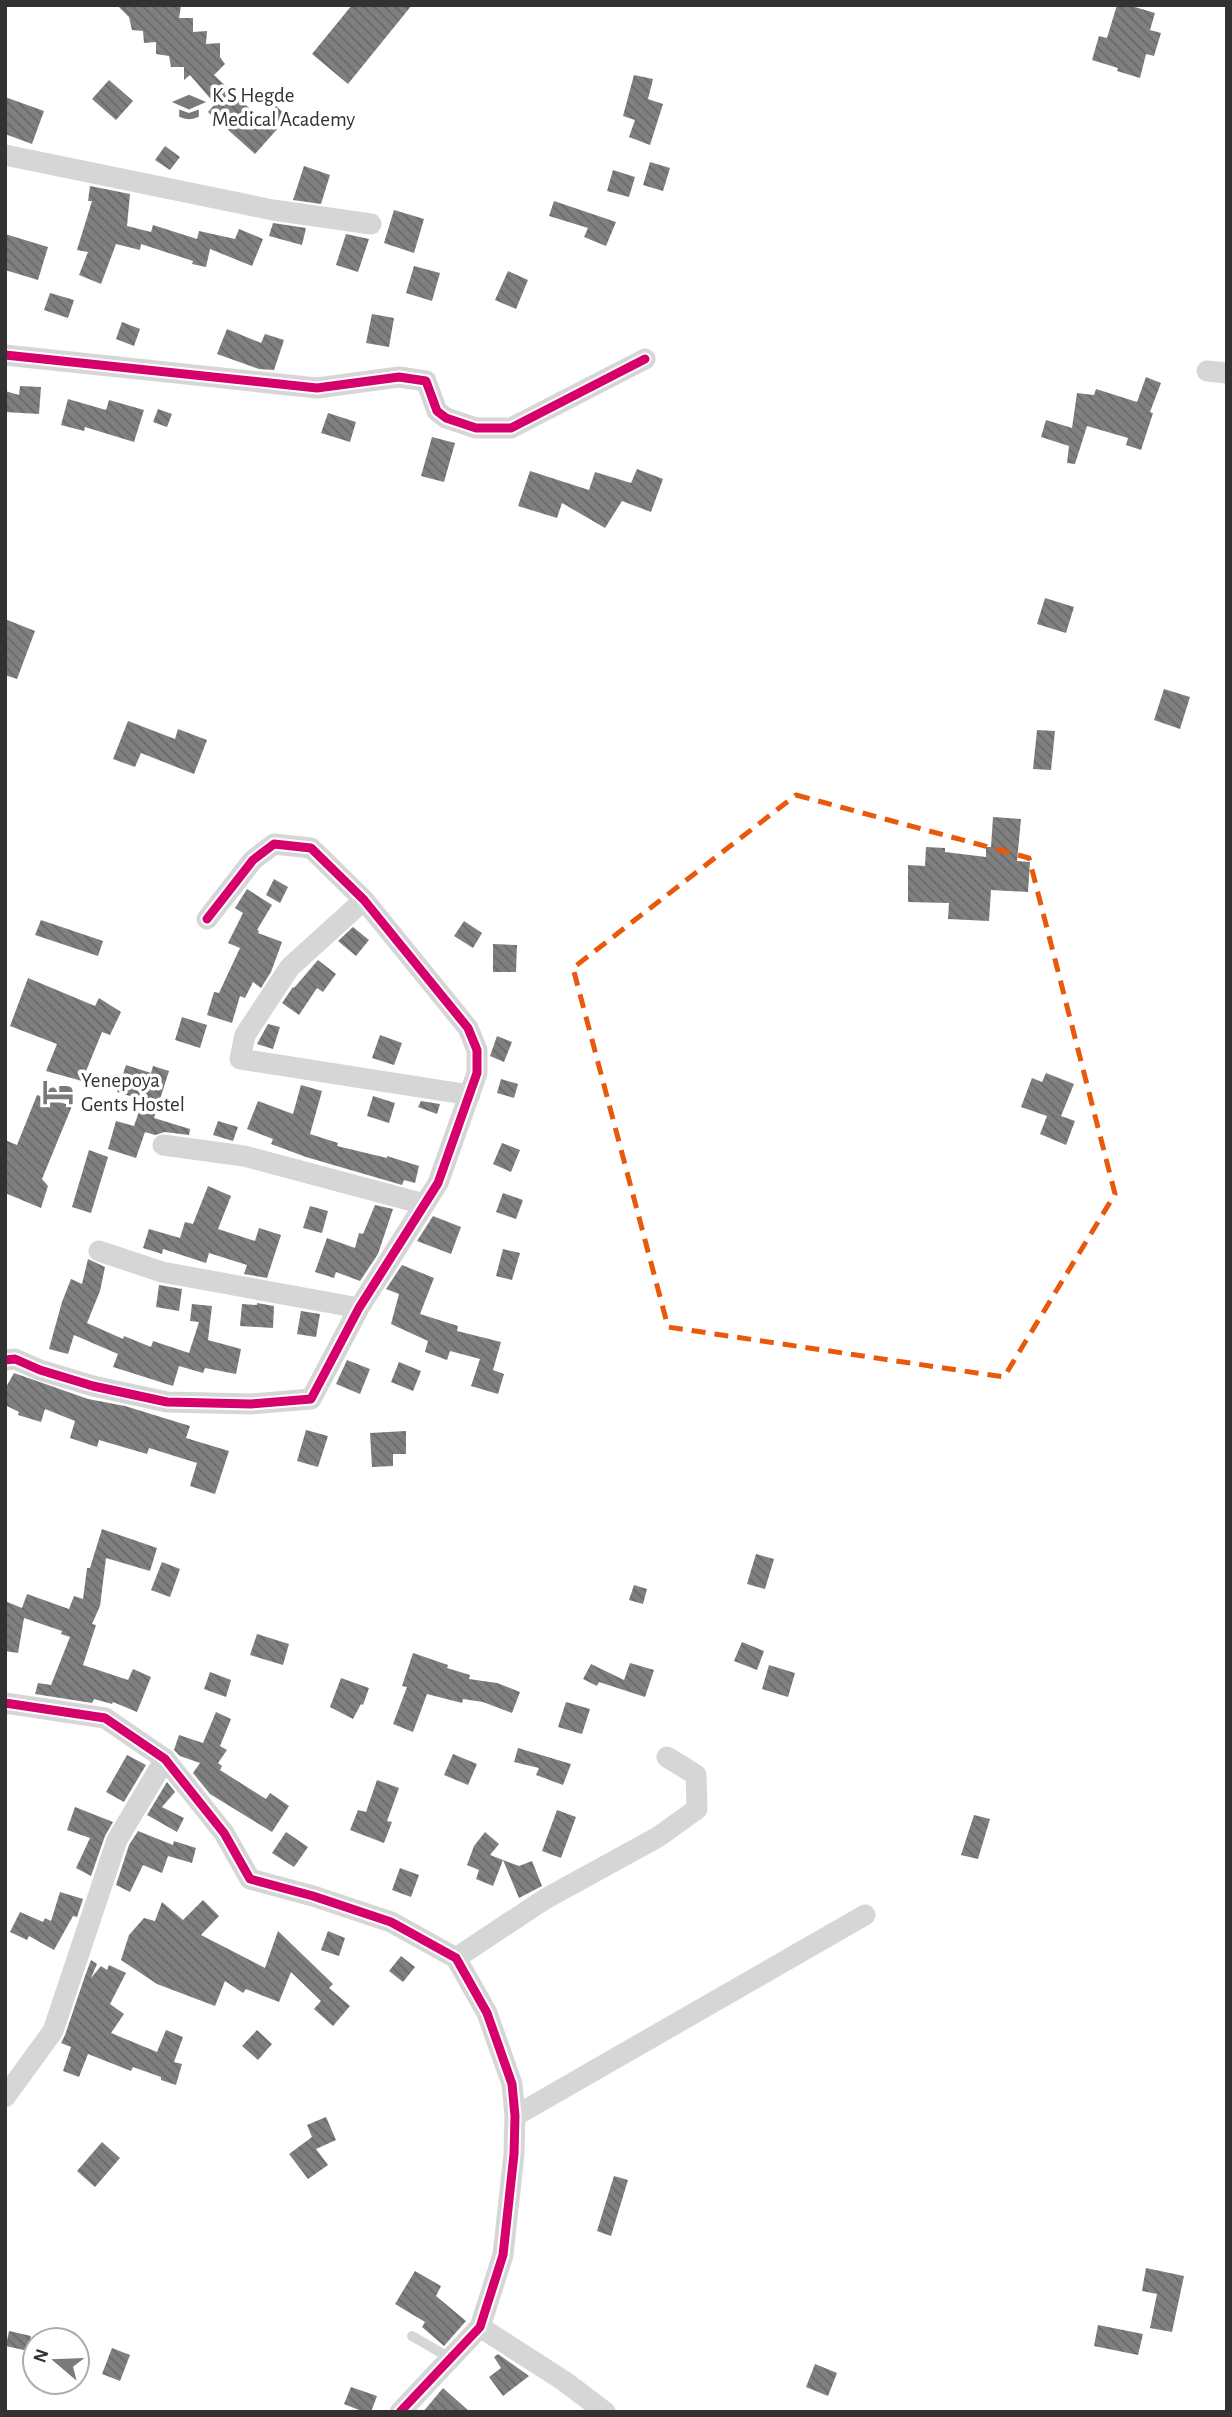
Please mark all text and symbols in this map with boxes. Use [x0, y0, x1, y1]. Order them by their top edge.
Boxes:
place label: K S Hegde Medical Academy [212, 85, 355, 130]
school or university icon: K S Hegde Medical Academy [172, 90, 206, 124]
place label: Yenepoya Gents Hostel [81, 1070, 185, 1115]
hotel icon: Yenepoya Gents Hostel [41, 1075, 75, 1109]
north arrow [21, 2326, 91, 2396]
text: N [30, 2347, 52, 2365]

